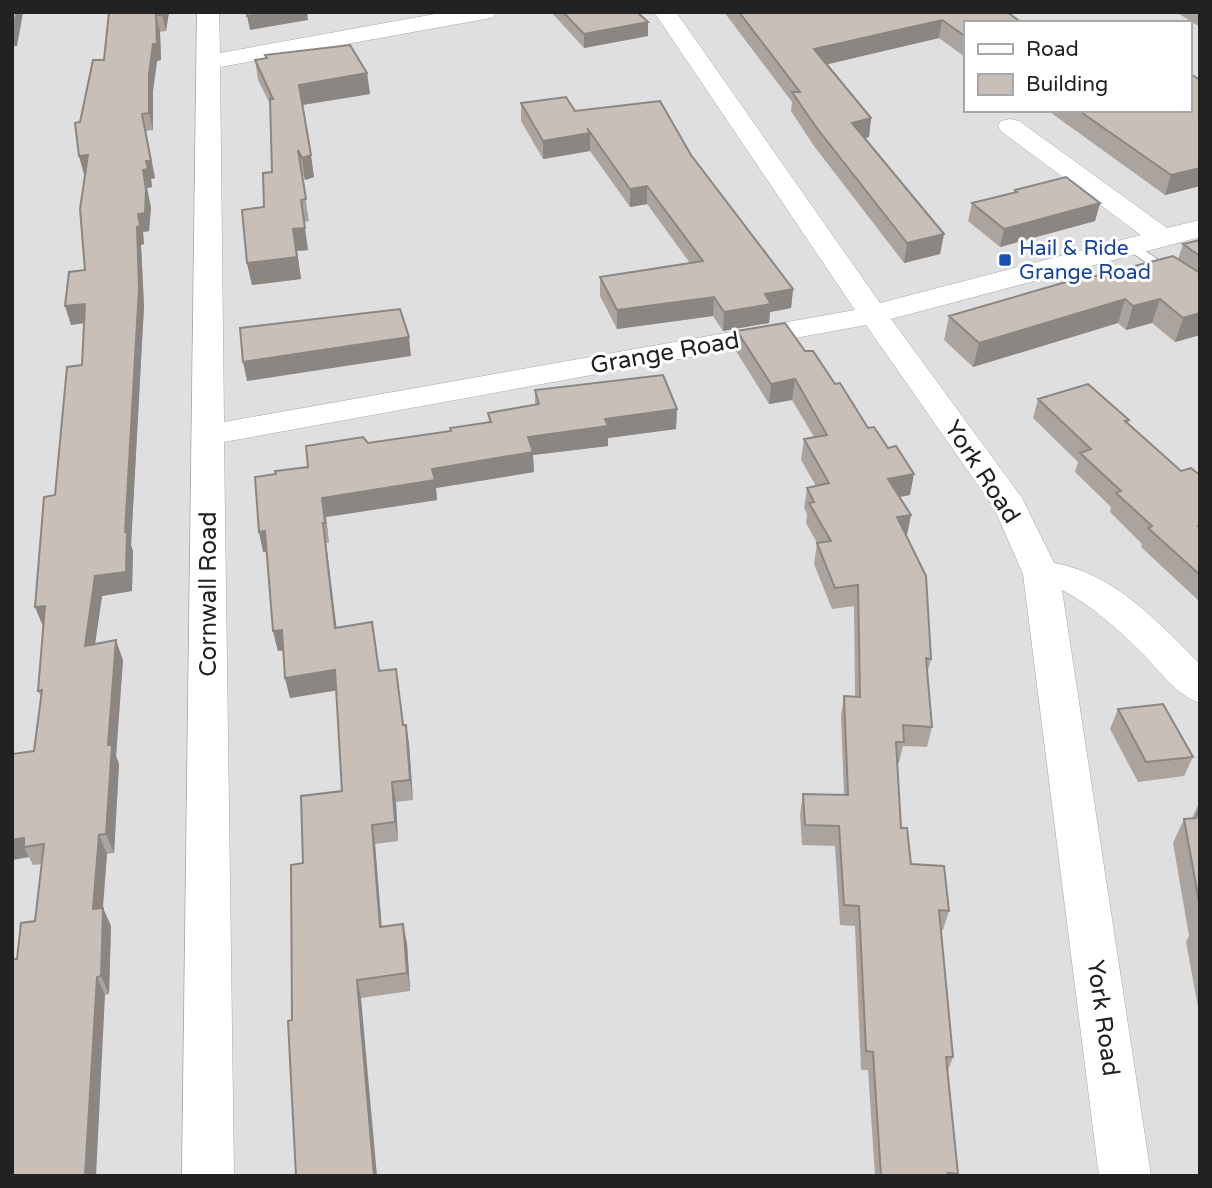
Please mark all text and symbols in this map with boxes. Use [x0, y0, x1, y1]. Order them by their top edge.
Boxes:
legend [964, 21, 1191, 112]
text: Road [1026, 37, 1079, 62]
text: Building [1026, 72, 1108, 97]
place label: Hail & Ride Grange Road [1019, 236, 1151, 285]
marker: Hail & Ride Grange Road [997, 252, 1013, 268]
street label: Grange Road [588, 326, 742, 380]
street label: York Road [938, 415, 1026, 529]
street label: Cornwall Road [194, 511, 223, 677]
street label: York Road [1081, 958, 1125, 1078]

